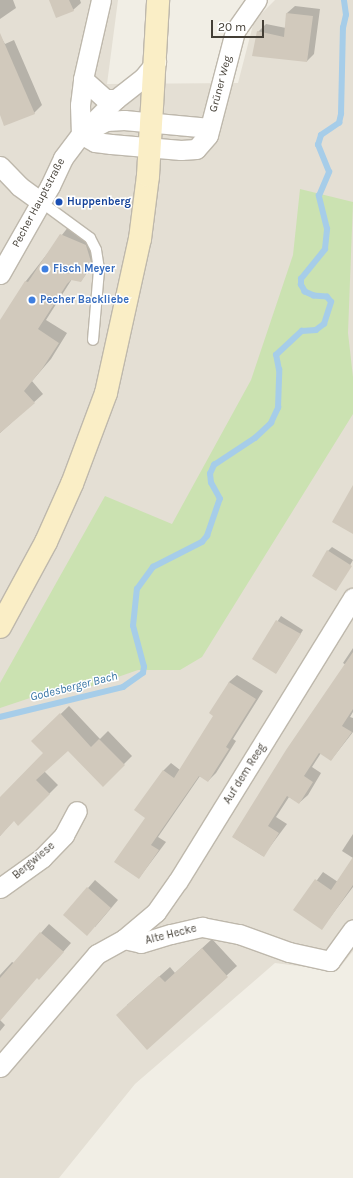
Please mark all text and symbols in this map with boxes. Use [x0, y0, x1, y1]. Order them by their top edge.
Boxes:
scale bar [213, 12, 266, 38]
text: 20 m [218, 20, 246, 34]
street label: Grüner Weg [207, 54, 235, 114]
street label: Pecher Hauptstraße [10, 156, 68, 250]
place label: Huppenberg [67, 195, 131, 209]
marker: Huppenberg [54, 197, 64, 207]
place label: Fisch Meyer [53, 262, 115, 276]
marker: Fisch Meyer [40, 264, 50, 274]
place label: Pecher Backliebe [40, 293, 129, 307]
marker: Pecher Backliebe [27, 295, 37, 305]
water label: Godesberger Bach [29, 669, 119, 705]
street label: Auf dem Reeg [221, 741, 269, 807]
street label: Bergwiese [10, 840, 58, 882]
street label: Alte Hecke [144, 922, 198, 948]

